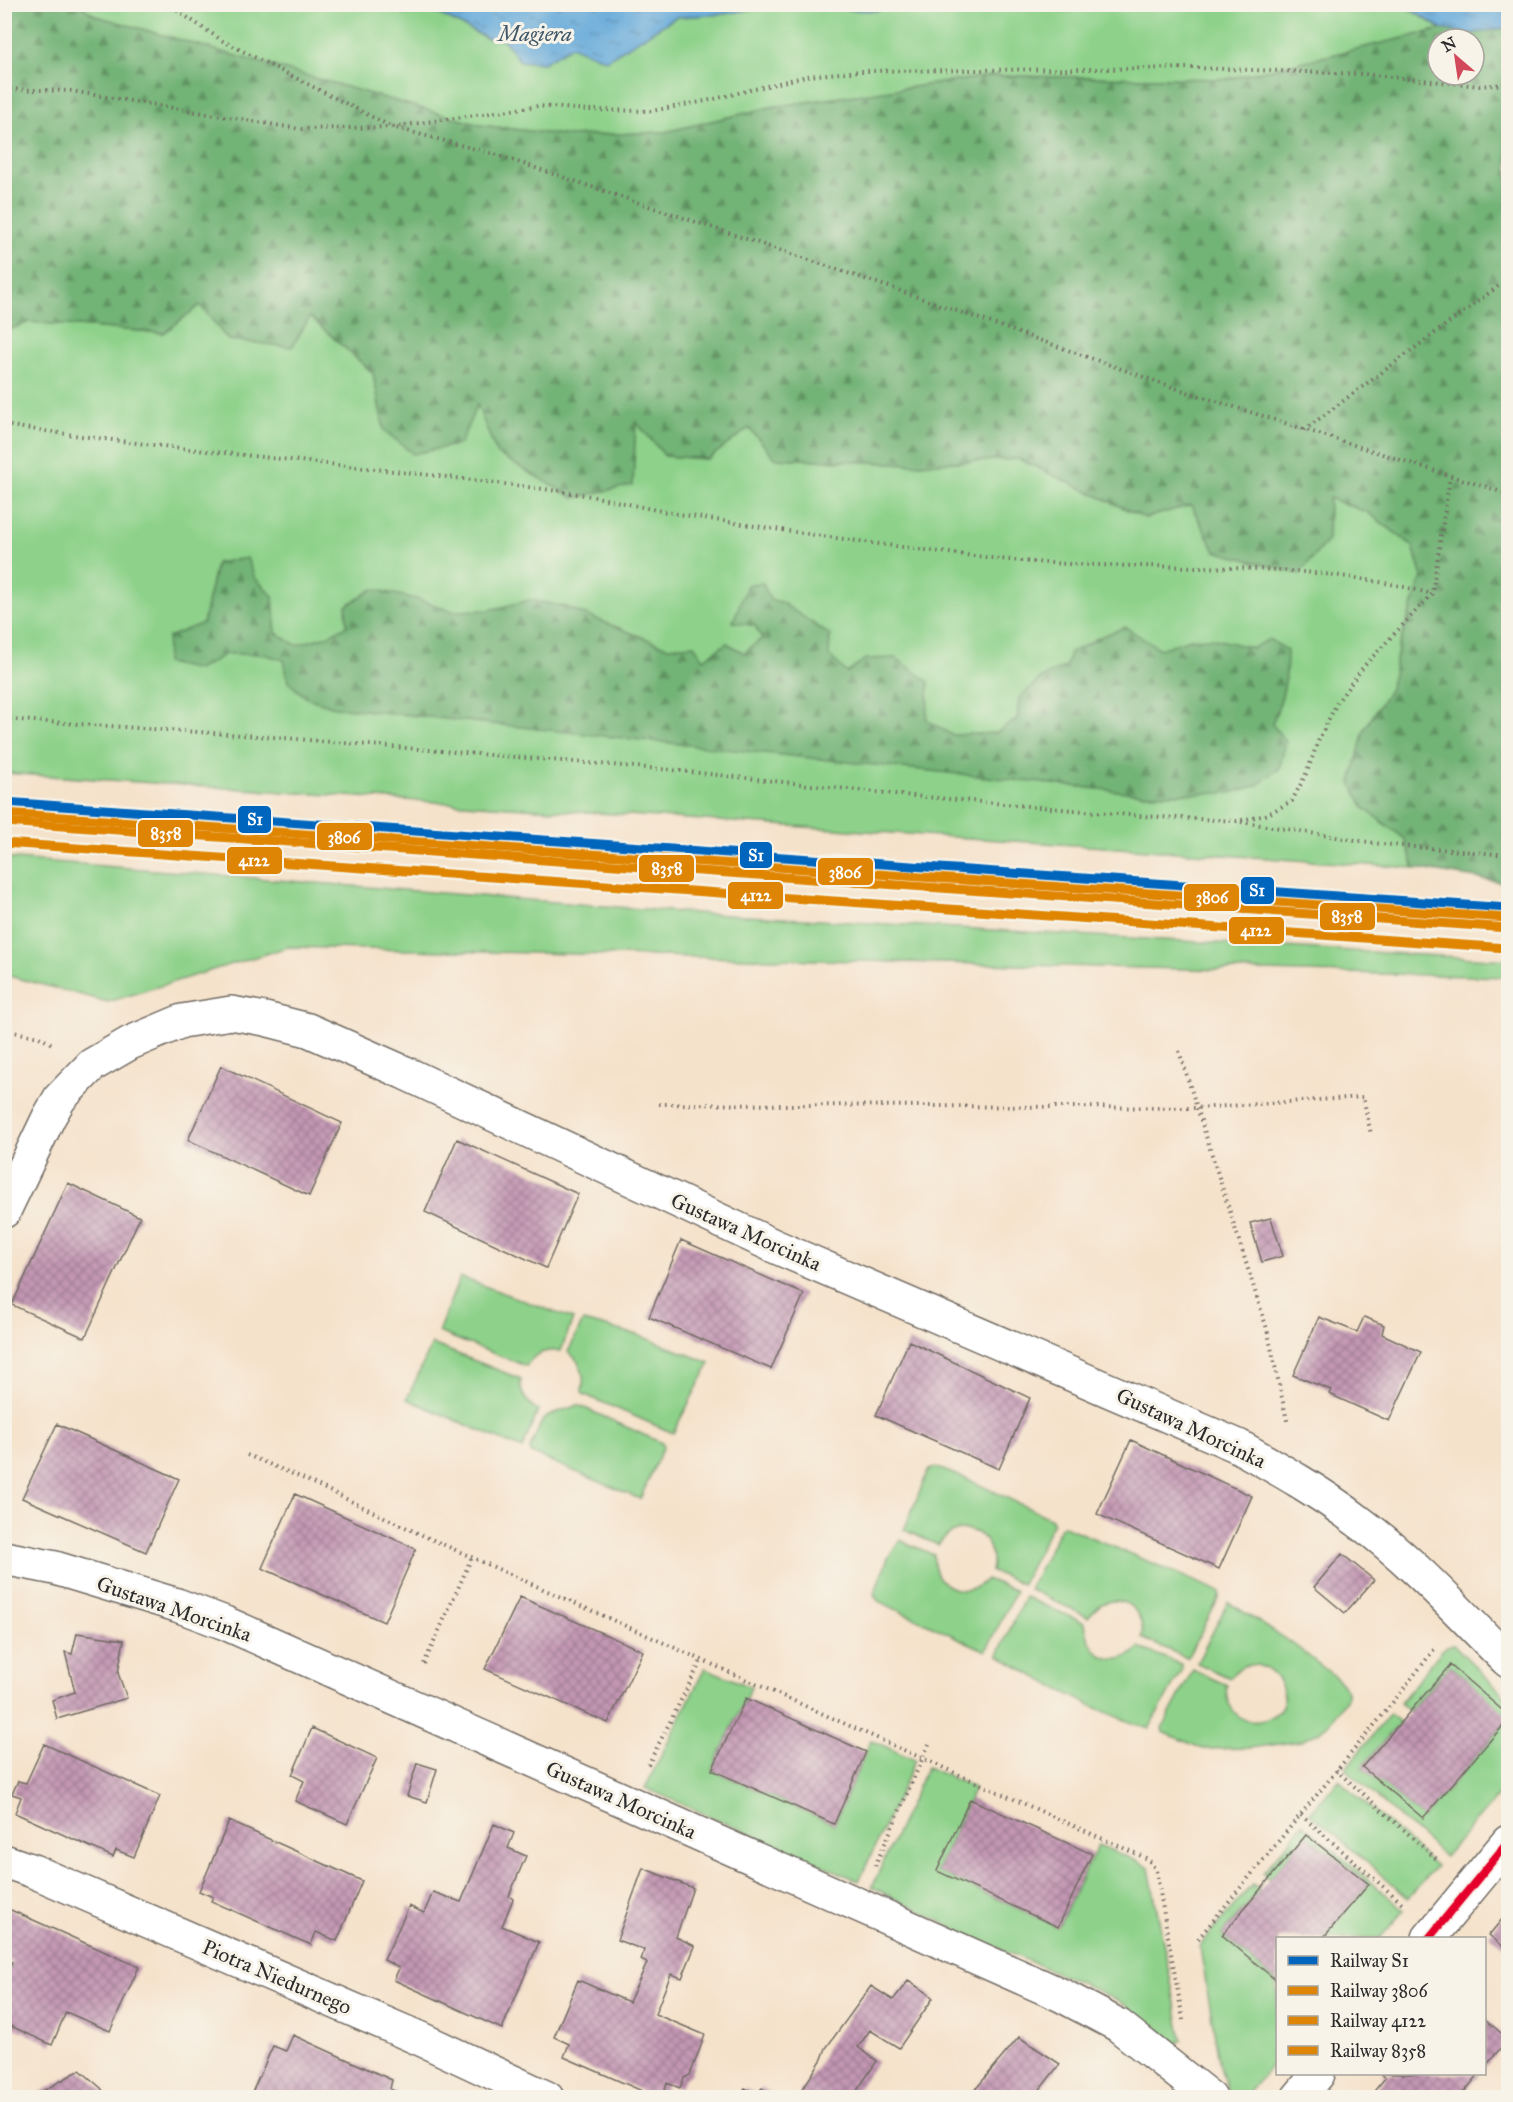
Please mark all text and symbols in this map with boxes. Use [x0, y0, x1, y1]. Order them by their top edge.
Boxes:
water label: Magiera [496, 20, 572, 47]
north arrow [1426, 27, 1486, 87]
text: N [1438, 33, 1460, 56]
line badge: S1 [237, 805, 272, 834]
text: S1 [247, 810, 263, 829]
line badge: 8358 [137, 819, 194, 848]
line badge: 3806 [316, 822, 373, 851]
text: 8358 [151, 824, 181, 844]
text: 3806 [328, 828, 361, 848]
line badge: S1 [739, 841, 773, 869]
line badge: 4122 [226, 846, 283, 875]
text: S1 [748, 846, 764, 865]
text: 4122 [239, 851, 271, 871]
line badge: 8358 [638, 854, 695, 883]
line badge: 3806 [817, 857, 874, 886]
text: 8358 [652, 859, 682, 879]
text: 3806 [829, 863, 862, 883]
line badge: S1 [1240, 876, 1275, 905]
line badge: 4122 [727, 881, 784, 910]
text: S1 [1249, 881, 1265, 900]
line badge: 3806 [1183, 883, 1240, 912]
text: 4122 [741, 886, 773, 906]
text: 3806 [1196, 888, 1229, 908]
line badge: 8358 [1319, 902, 1376, 931]
text: 8358 [1332, 907, 1362, 927]
line badge: 4122 [1228, 916, 1285, 945]
text: 4122 [1241, 921, 1273, 941]
street label: Gustawa Morcinka [667, 1187, 825, 1277]
street label: Gustawa Morcinka [1112, 1382, 1270, 1474]
street label: Gustawa Morcinka [93, 1570, 255, 1648]
street label: Gustawa Morcinka [542, 1755, 700, 1845]
street label: Piotra Niedurnego [198, 1934, 356, 2020]
legend [1276, 1937, 1486, 2075]
text: Railway S1 [1330, 1950, 1409, 1972]
text: Railway 3806 [1330, 1980, 1429, 2002]
text: Railway 4122 [1330, 2010, 1426, 2032]
text: Railway 8358 [1330, 2040, 1426, 2062]

